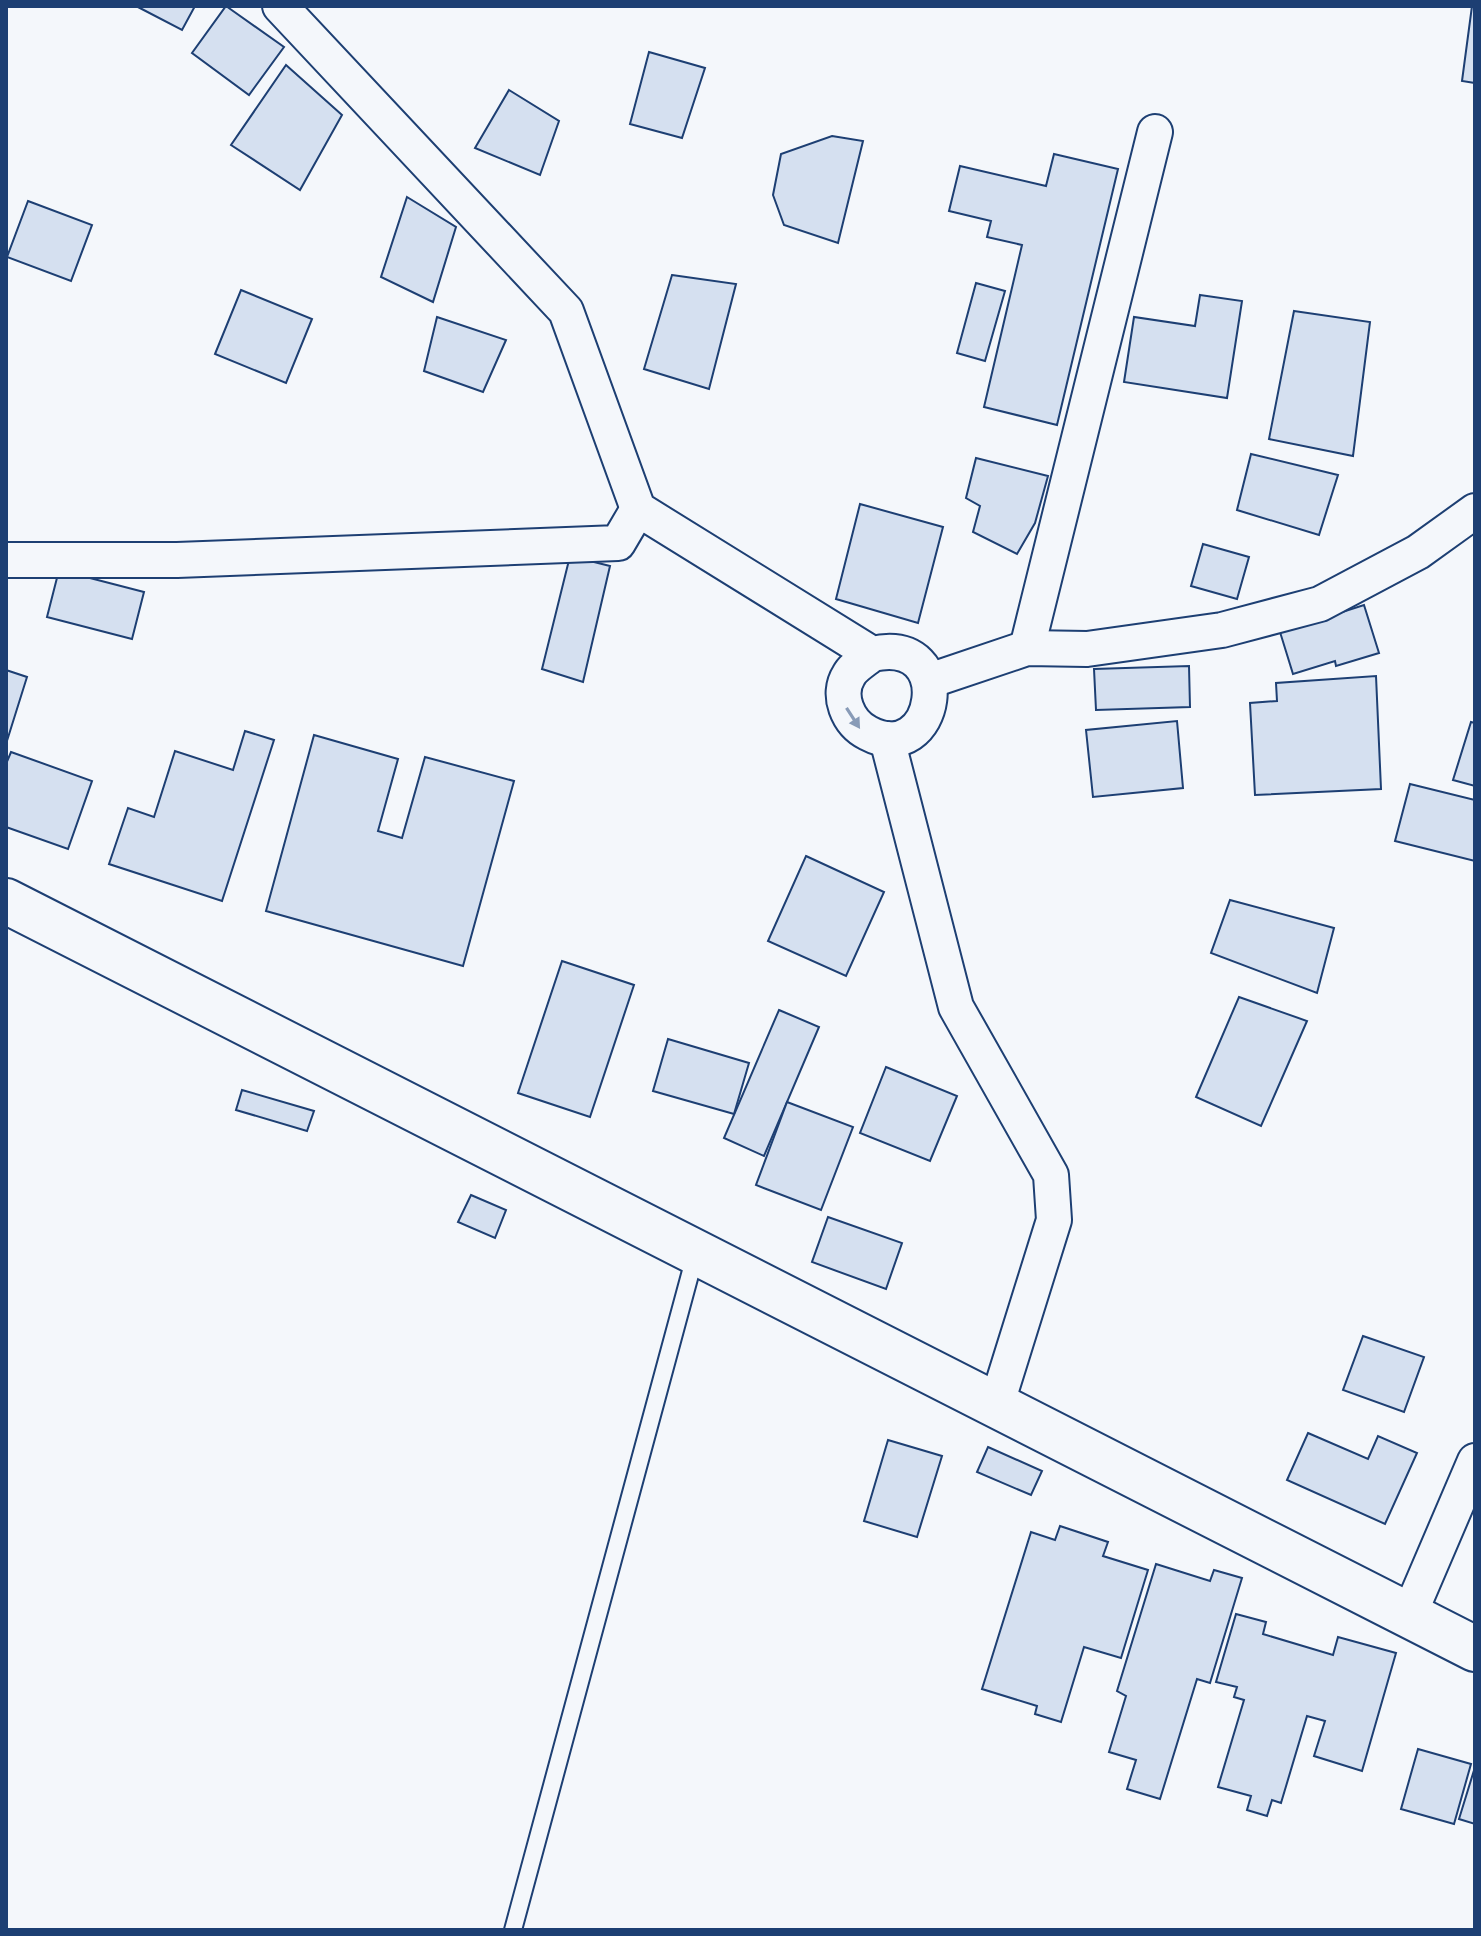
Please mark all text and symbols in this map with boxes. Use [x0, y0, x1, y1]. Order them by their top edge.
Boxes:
one-way arrow [846, 708, 861, 729]

